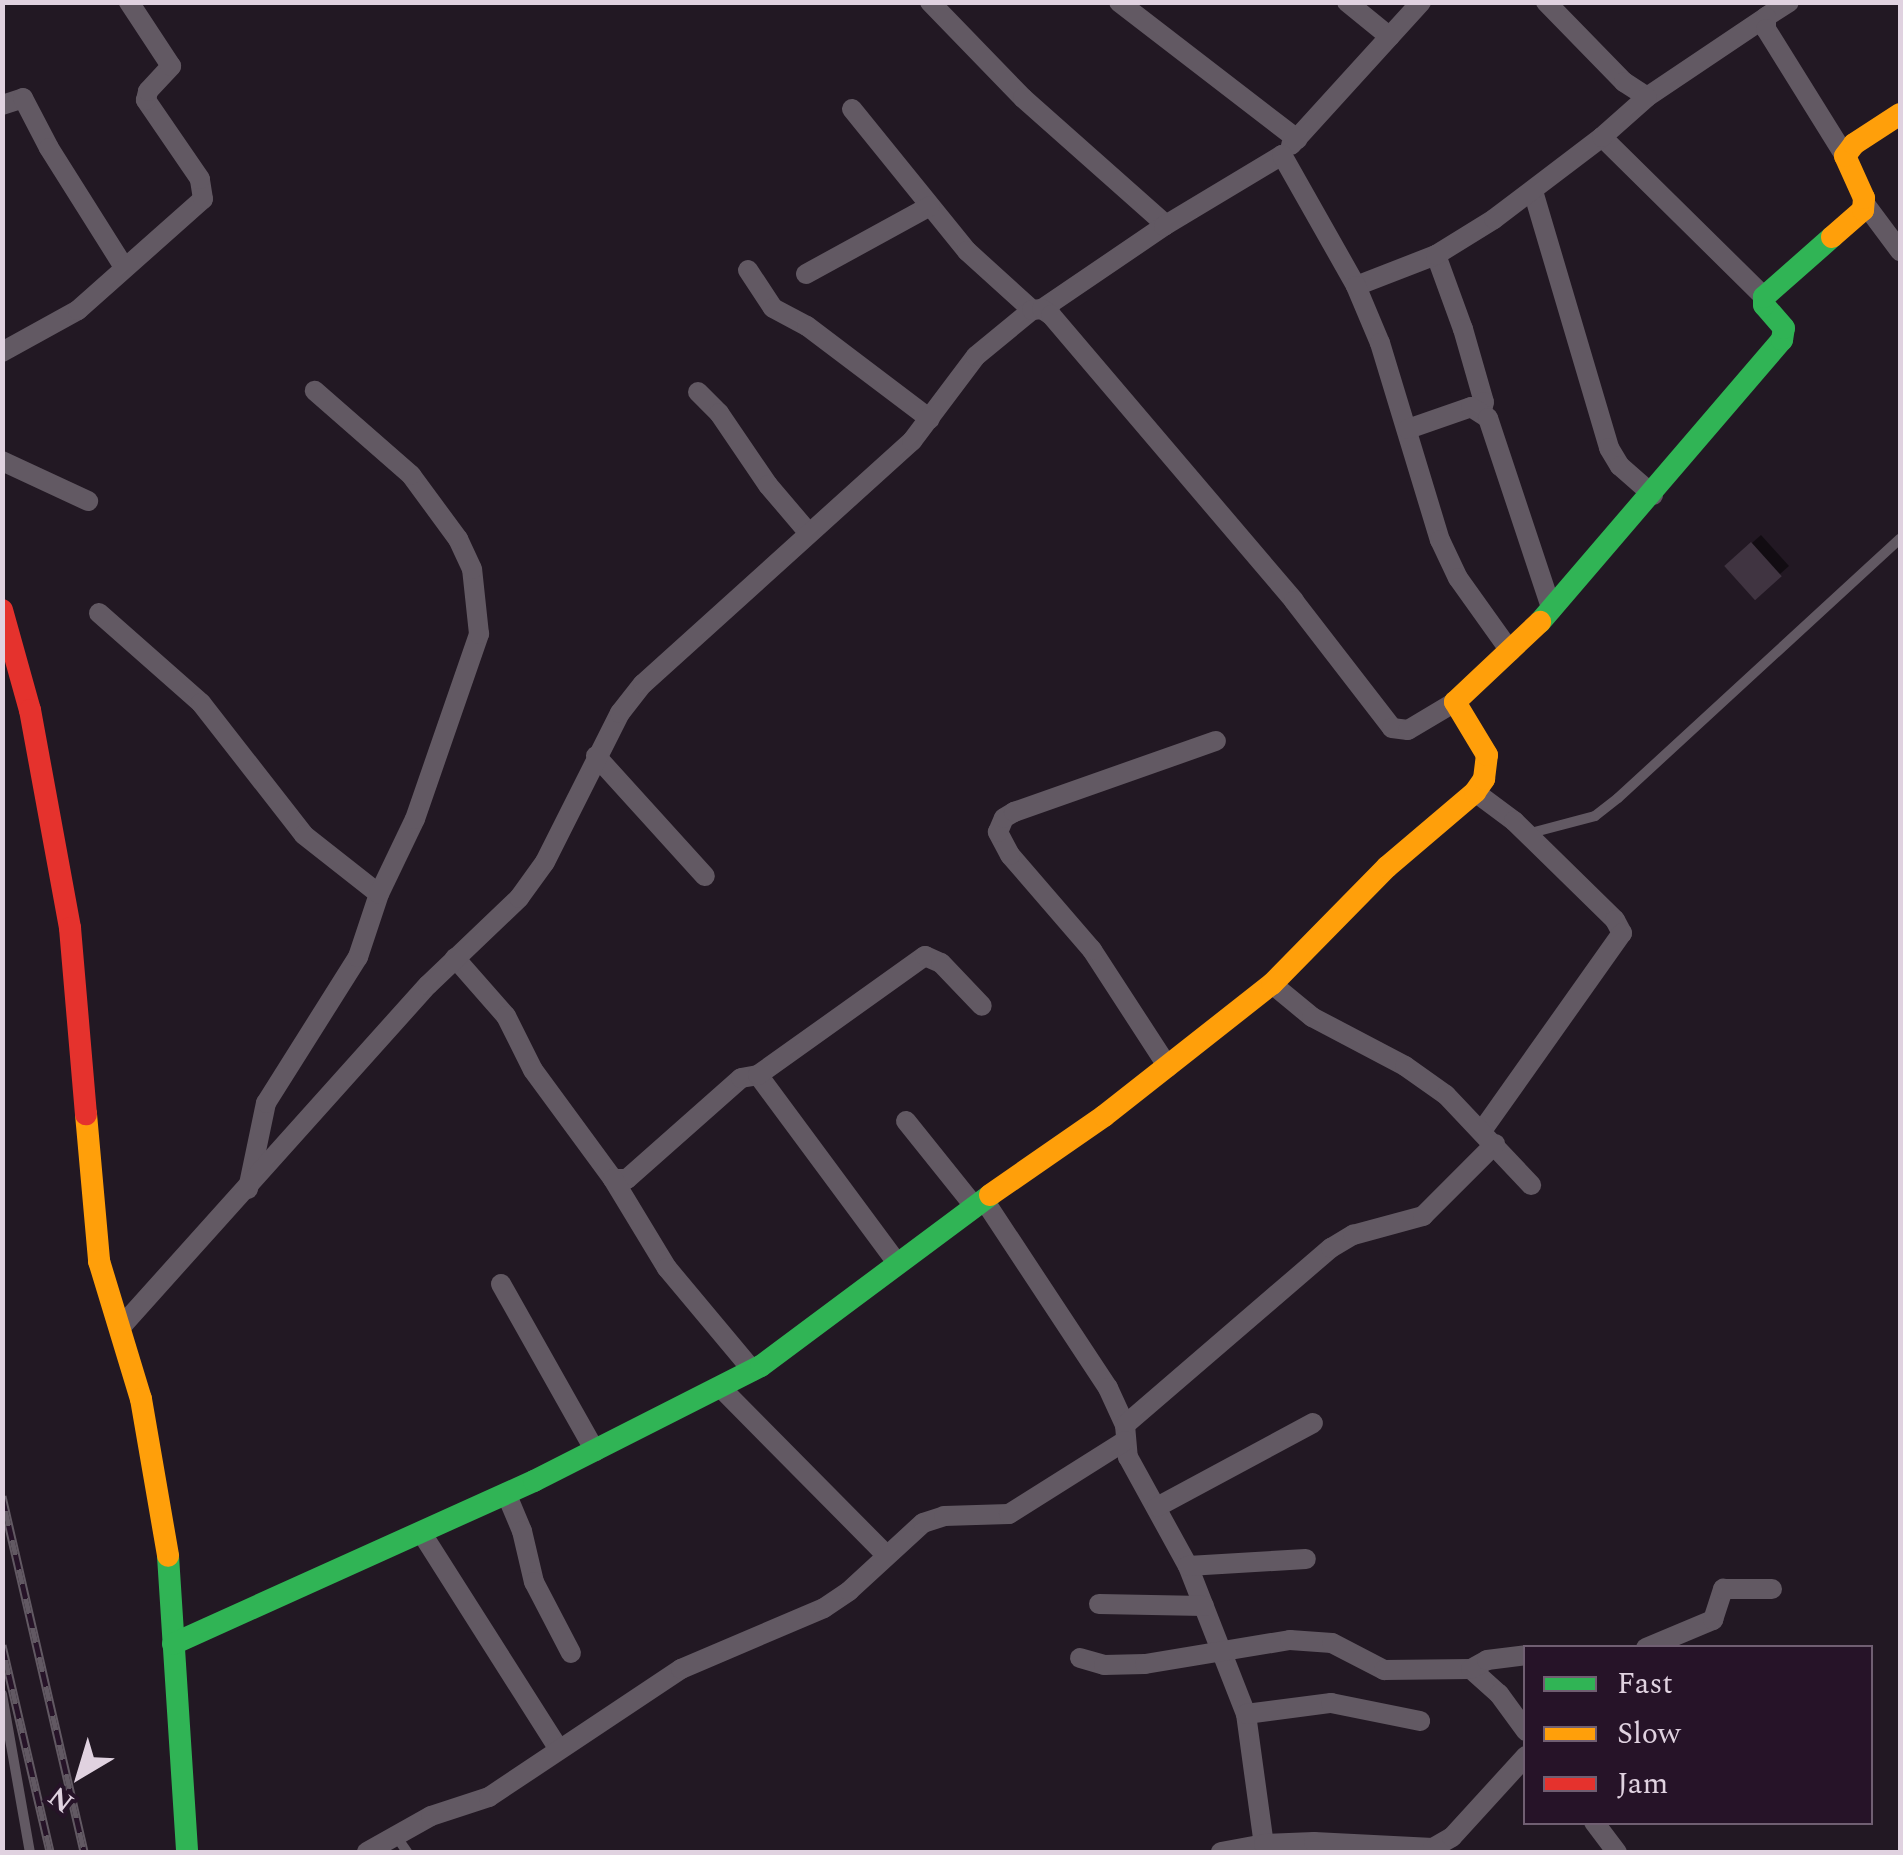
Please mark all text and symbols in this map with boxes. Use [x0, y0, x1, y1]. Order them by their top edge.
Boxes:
legend [1523, 1645, 1873, 1825]
text: Fast [1617, 1661, 1673, 1707]
text: Slow [1617, 1711, 1681, 1757]
north arrow [30, 1725, 130, 1825]
text: Jam [1617, 1761, 1668, 1807]
text: N [39, 1775, 83, 1823]

